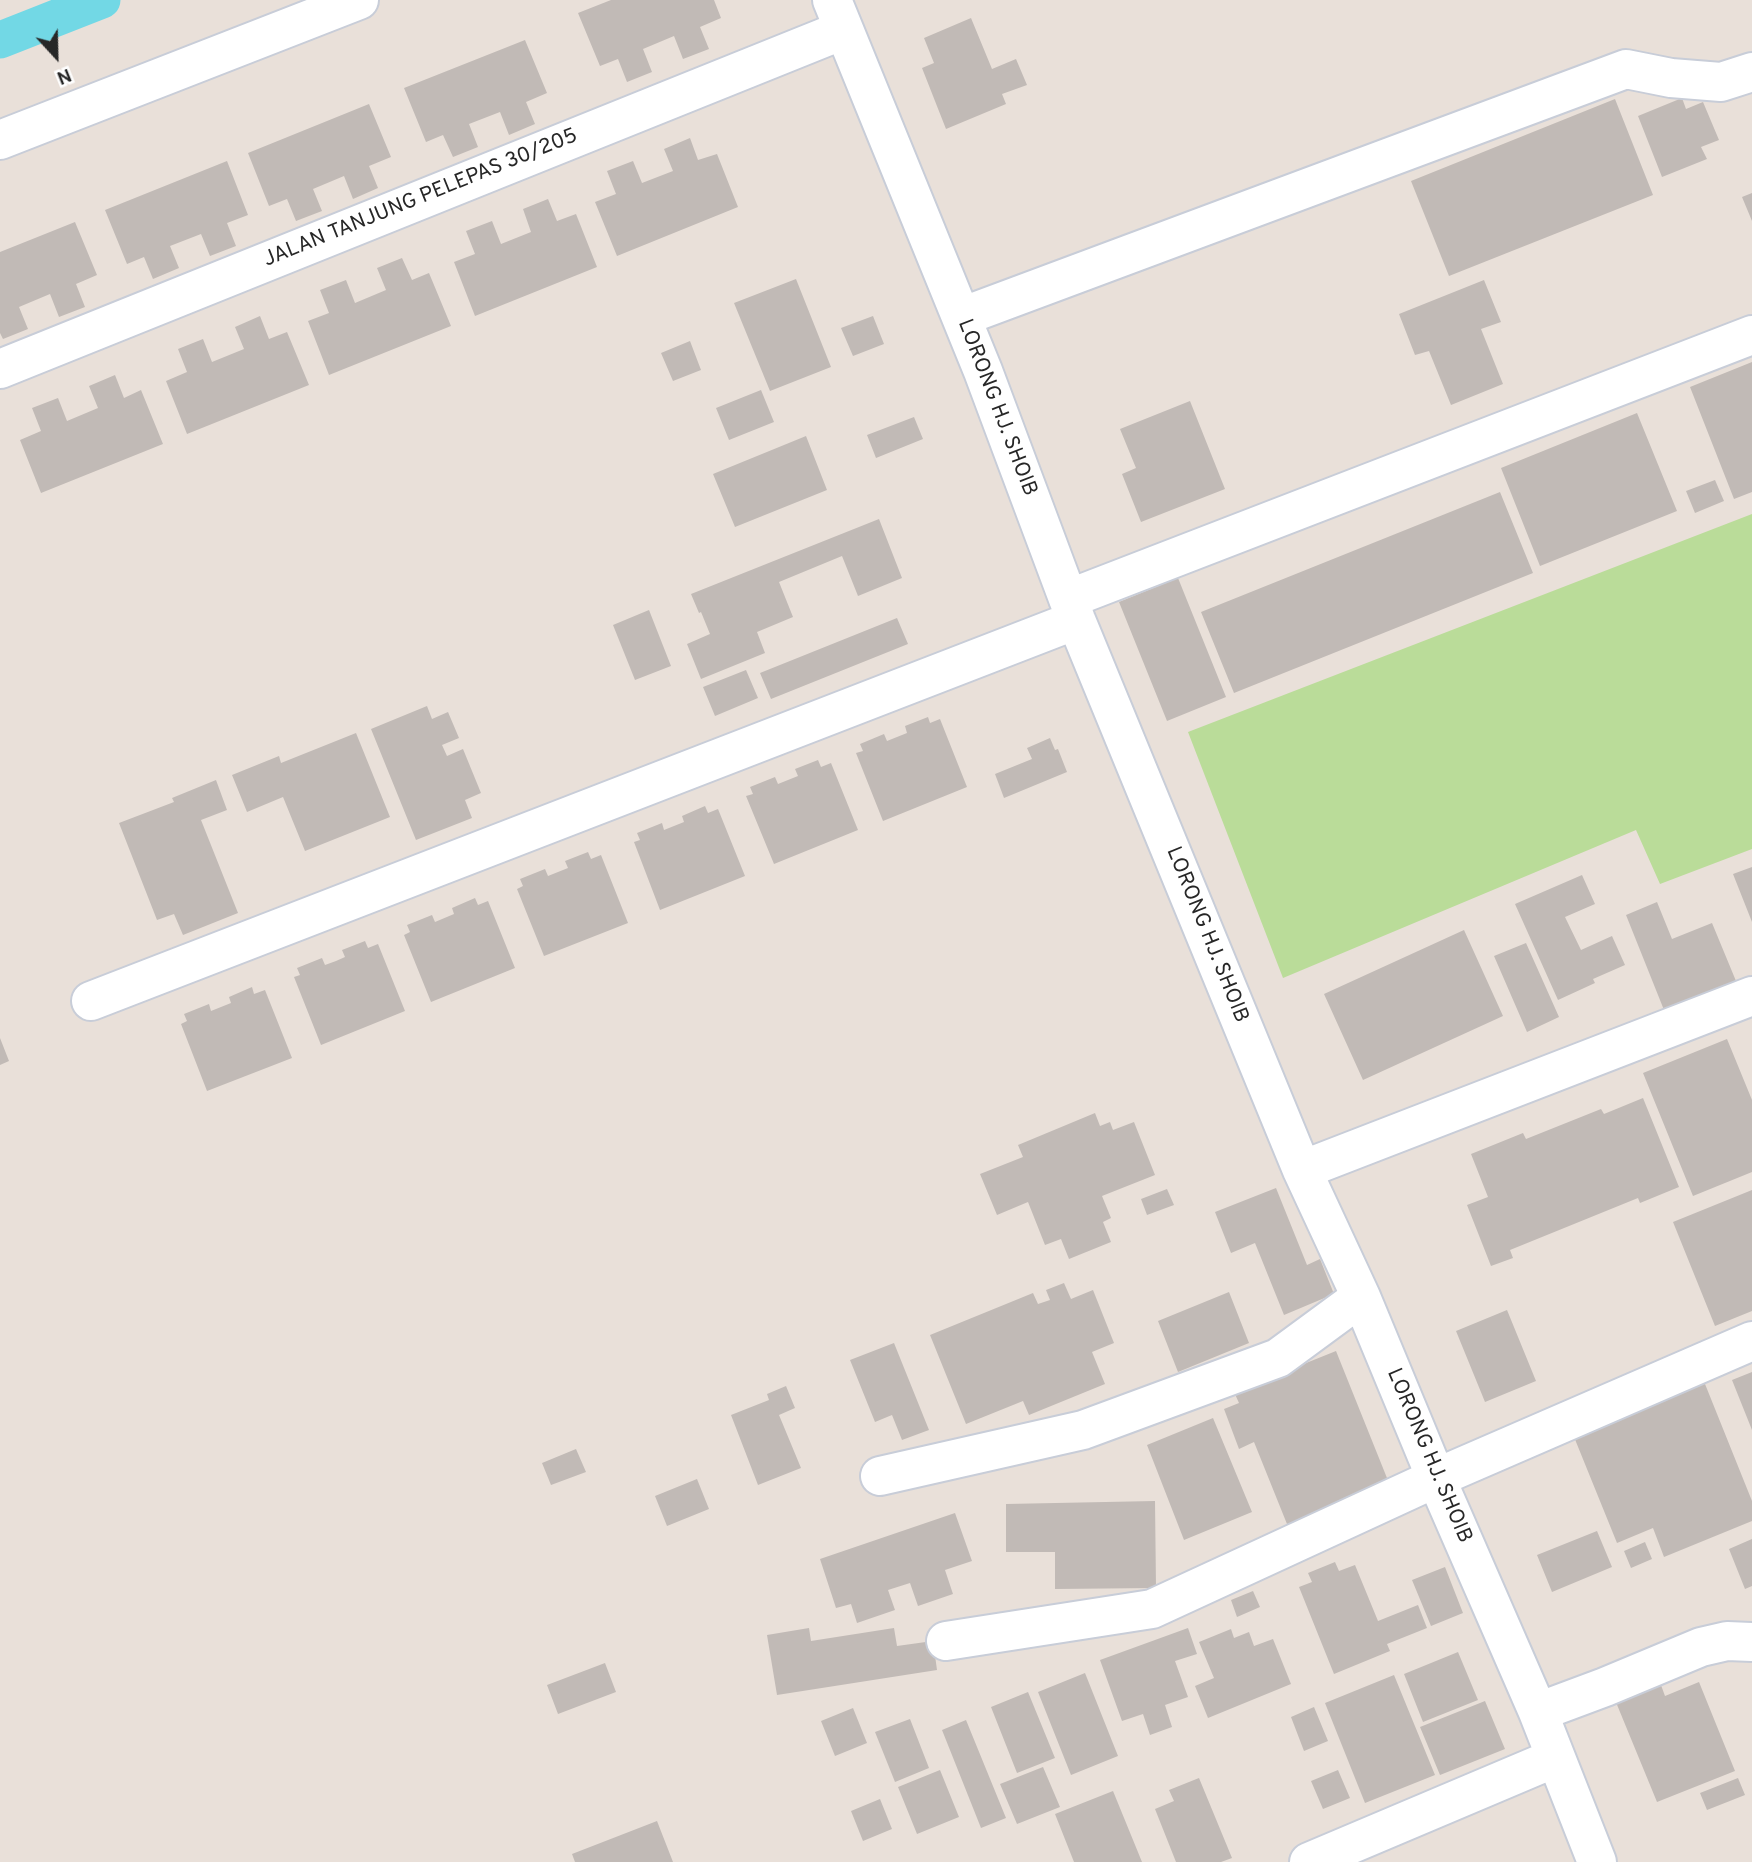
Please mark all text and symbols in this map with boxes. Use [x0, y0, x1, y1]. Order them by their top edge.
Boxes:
north arrow [21, 21, 91, 91]
text: N [53, 62, 75, 89]
street label: JALAN TANJUNG PELEPAS 30/205 [260, 124, 582, 274]
street label: LORONG HJ. SHOIB [951, 316, 1041, 500]
street label: LORONG HJ. SHOIB [1159, 843, 1253, 1027]
street label: LORONG HJ. SHOIB [1380, 1365, 1476, 1547]

